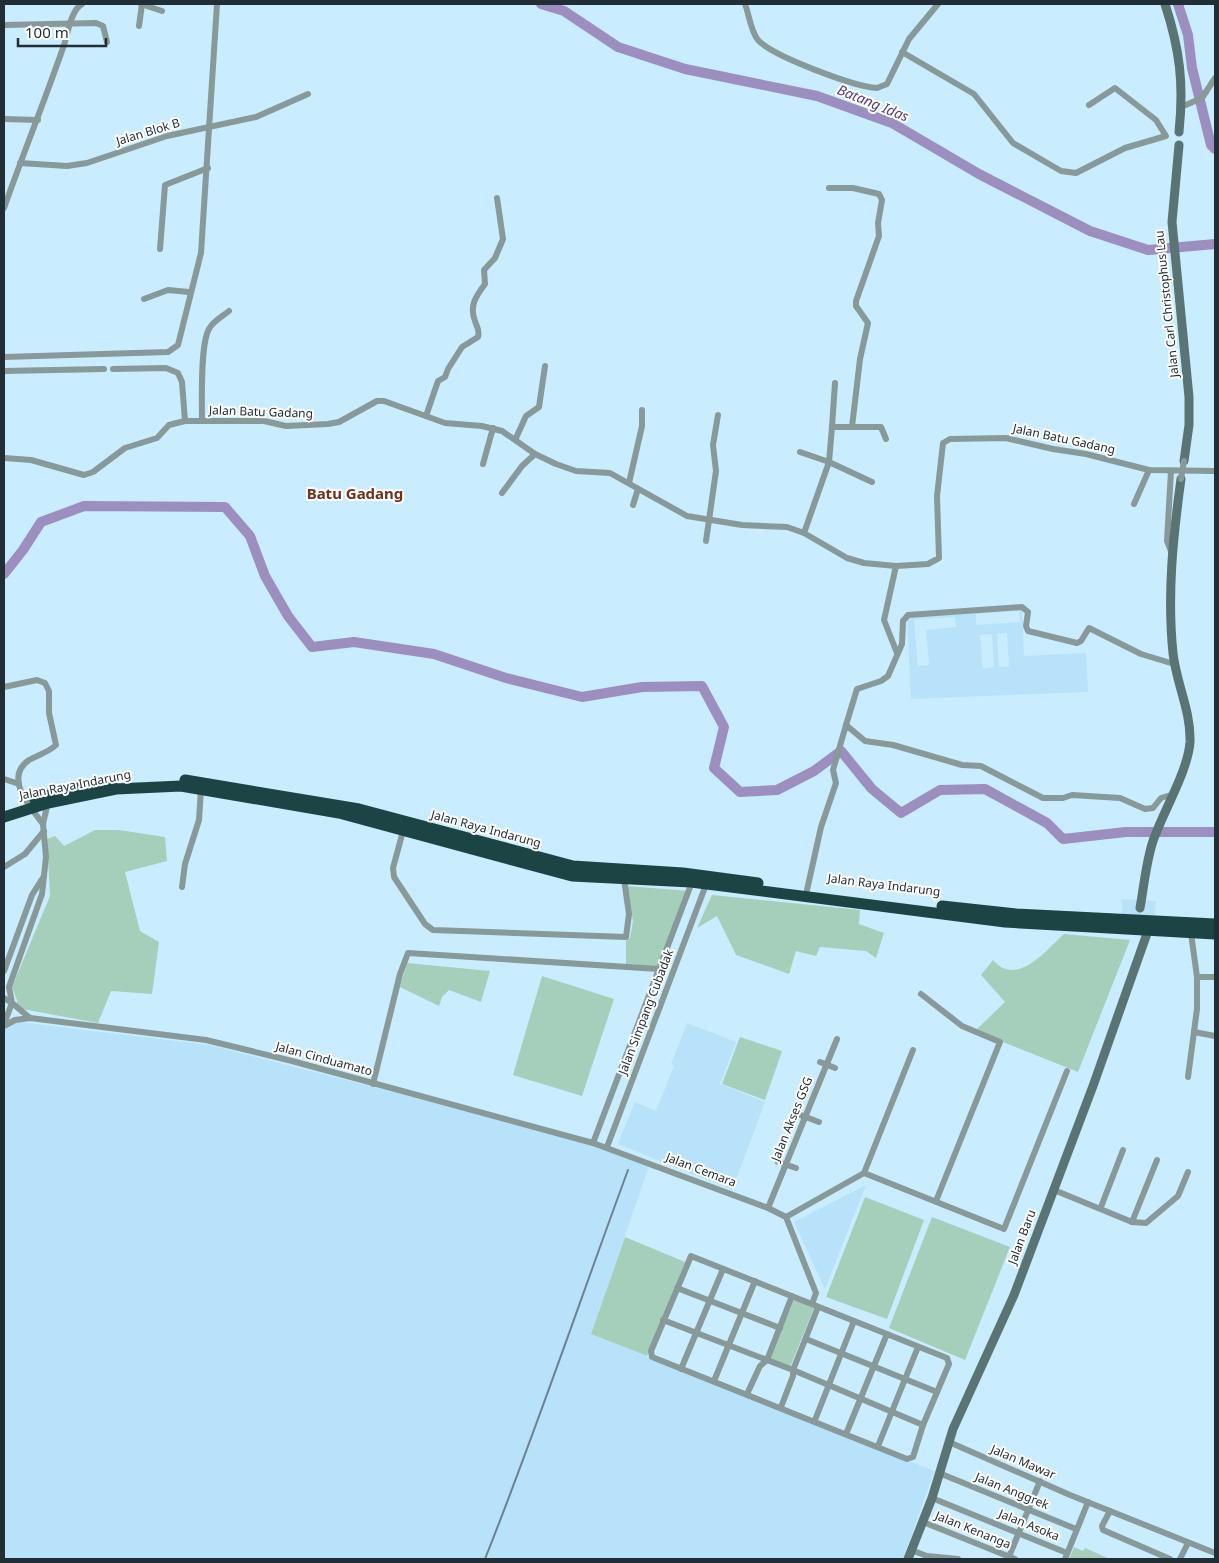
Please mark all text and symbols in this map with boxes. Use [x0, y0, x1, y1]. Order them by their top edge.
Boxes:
scale bar [18, 15, 105, 47]
text: 100 m [25, 22, 69, 42]
water label: Batang Idas [835, 80, 912, 125]
street label: Jalan Blok B [113, 114, 182, 150]
street label: Jalan Carl Christophus Lau [1150, 230, 1183, 379]
street label: Jalan Batu Gadang [208, 401, 313, 422]
street label: Jalan Batu Gadang [1010, 419, 1117, 458]
district label: Batu Gadang [307, 483, 403, 503]
street label: Jalan Raya Indarung [17, 765, 132, 804]
street label: Jalan Raya Indarung [428, 805, 543, 851]
street label: Jalan Raya Indarung [826, 869, 941, 900]
street label: Jalan Simpang Cubadak [613, 946, 678, 1078]
street label: Jalan Cinduamato [273, 1037, 374, 1080]
street label: Jalan Akses GSG [766, 1074, 816, 1165]
street label: Jalan Cemara [663, 1148, 739, 1191]
street label: Jalan Baru [1003, 1207, 1040, 1268]
street label: Jalan Mawar [987, 1440, 1058, 1483]
street label: Jalan Anggrek [972, 1468, 1052, 1513]
street label: Jalan Asoka [995, 1504, 1062, 1544]
street label: Jalan Kenanga [932, 1506, 1014, 1552]

